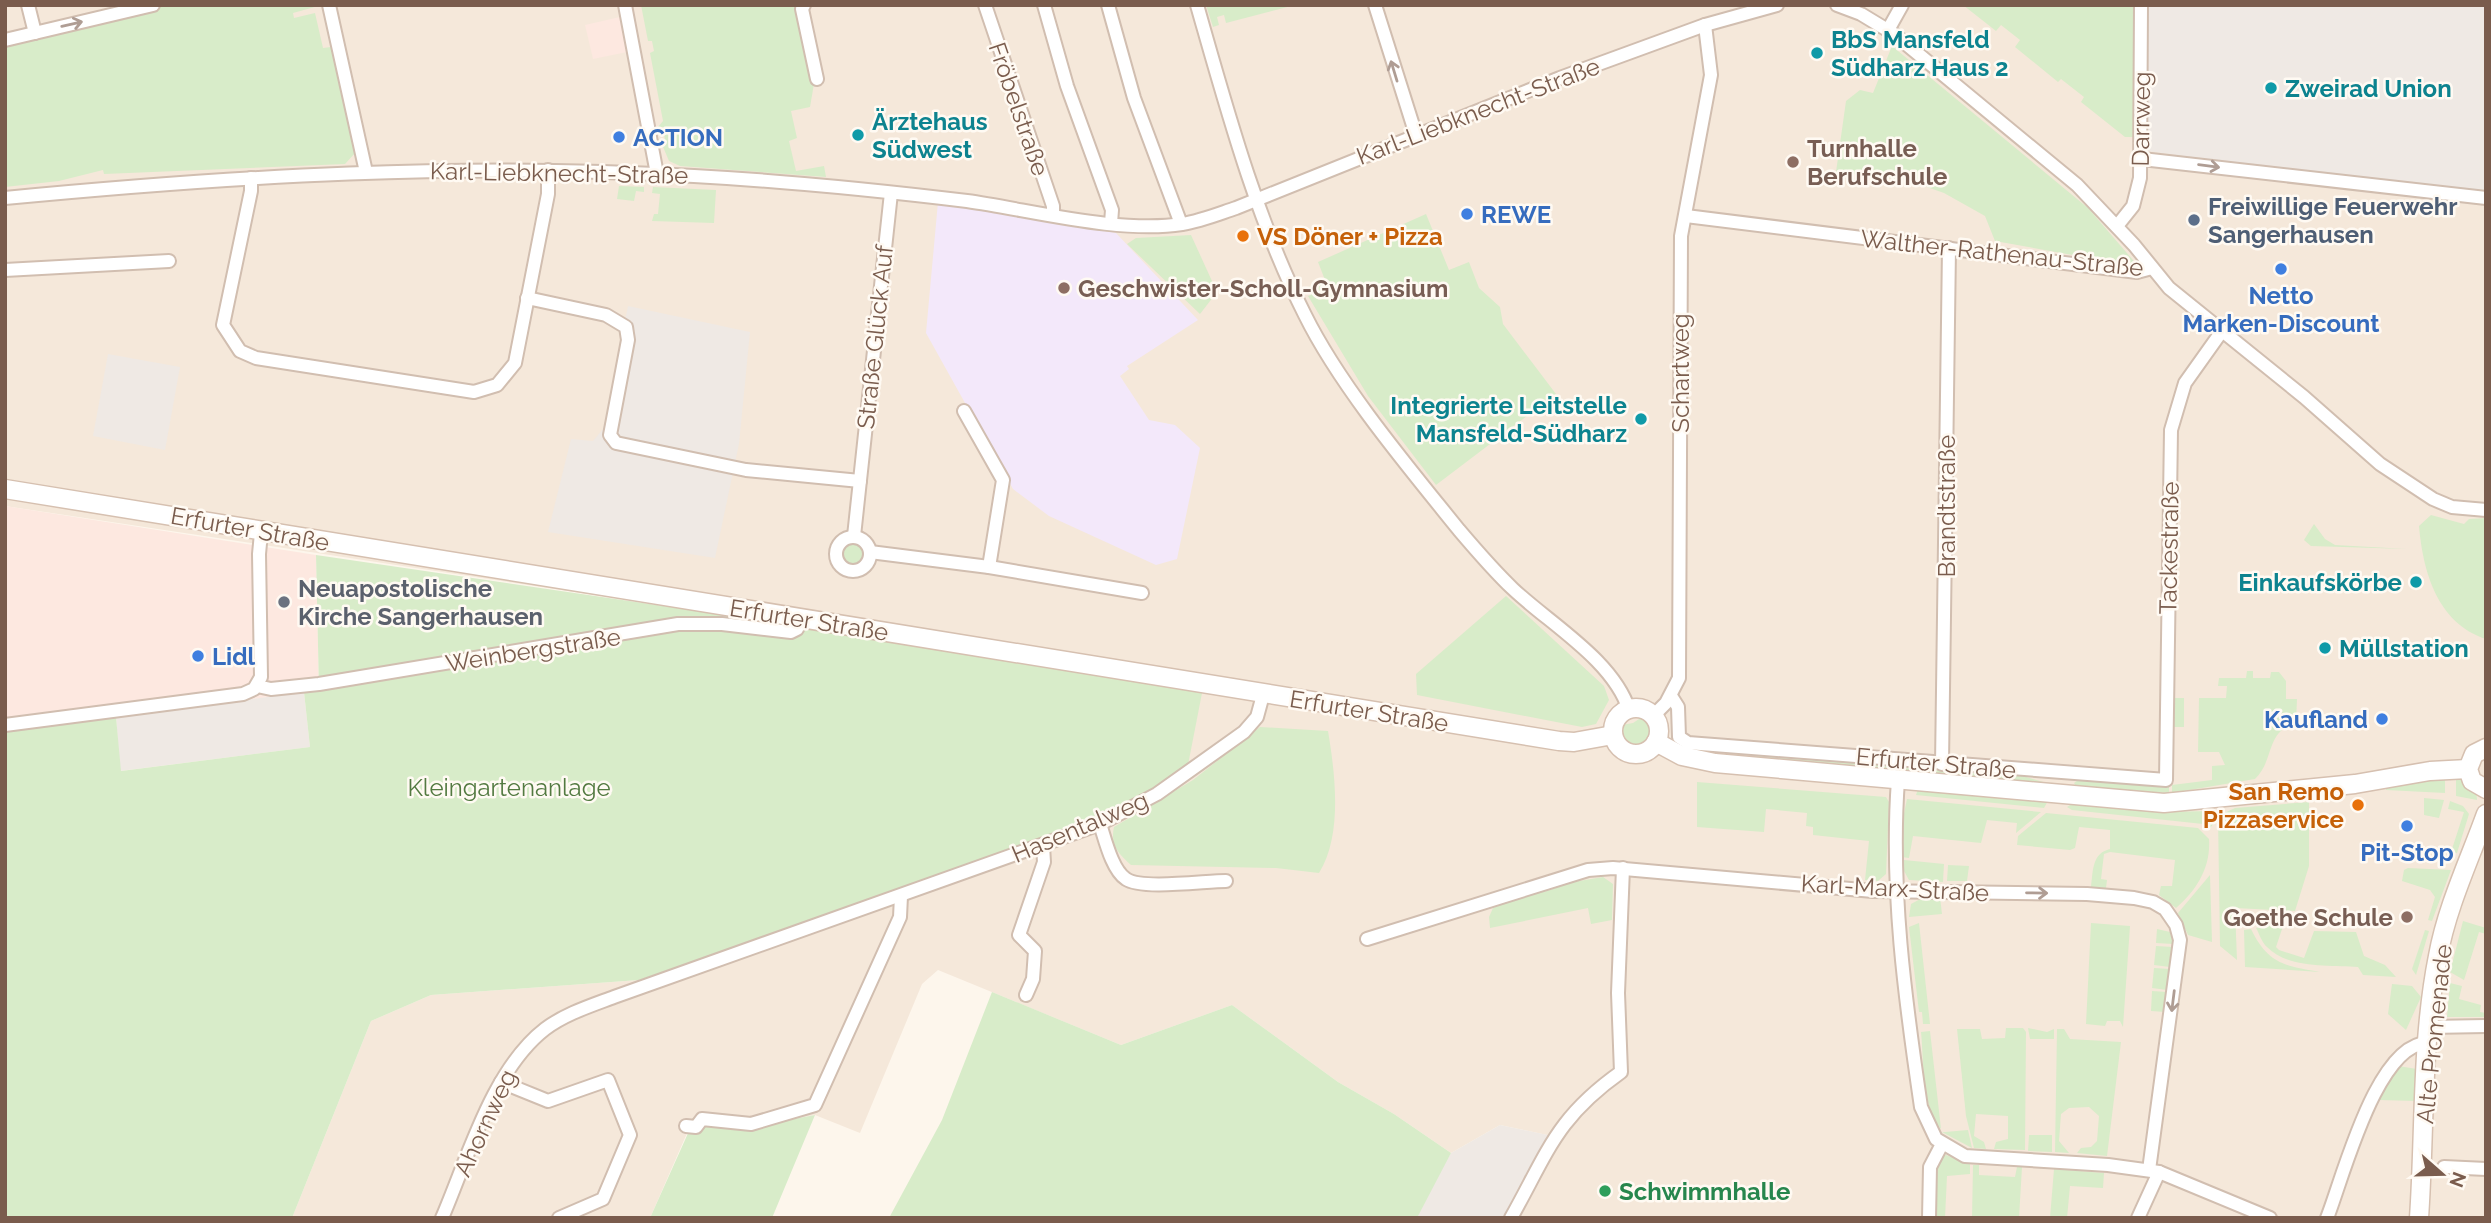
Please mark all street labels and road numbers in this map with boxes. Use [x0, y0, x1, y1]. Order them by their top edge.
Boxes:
street label: Fröbelstraße [983, 38, 1055, 180]
street label: Karl-Liebknecht-Straße [1352, 51, 1604, 171]
street label: Darrweg [2126, 71, 2156, 167]
street label: Karl-Liebknecht-Straße [430, 156, 688, 190]
street label: Walther-Rathenau-Straße [1859, 224, 2145, 282]
street label: Straße Glück Auf [851, 243, 899, 430]
street label: Schartweg [1666, 313, 1695, 433]
street label: Brandtstraße [1932, 435, 1961, 577]
street label: Tackestraße [2153, 481, 2185, 615]
street label: Erfurter Straße [168, 501, 332, 557]
street label: Erfurter Straße [727, 593, 891, 647]
street label: Weinbergstraße [443, 622, 623, 678]
street label: Erfurter Straße [1287, 684, 1451, 738]
street label: Erfurter Straße [1855, 742, 2017, 784]
street label: Hasentalweg [1007, 785, 1153, 869]
street label: Karl-Marx-Straße [1800, 869, 1990, 907]
street label: Alte Promenade [2410, 943, 2458, 1125]
street label: Ahornweg [448, 1065, 522, 1181]

